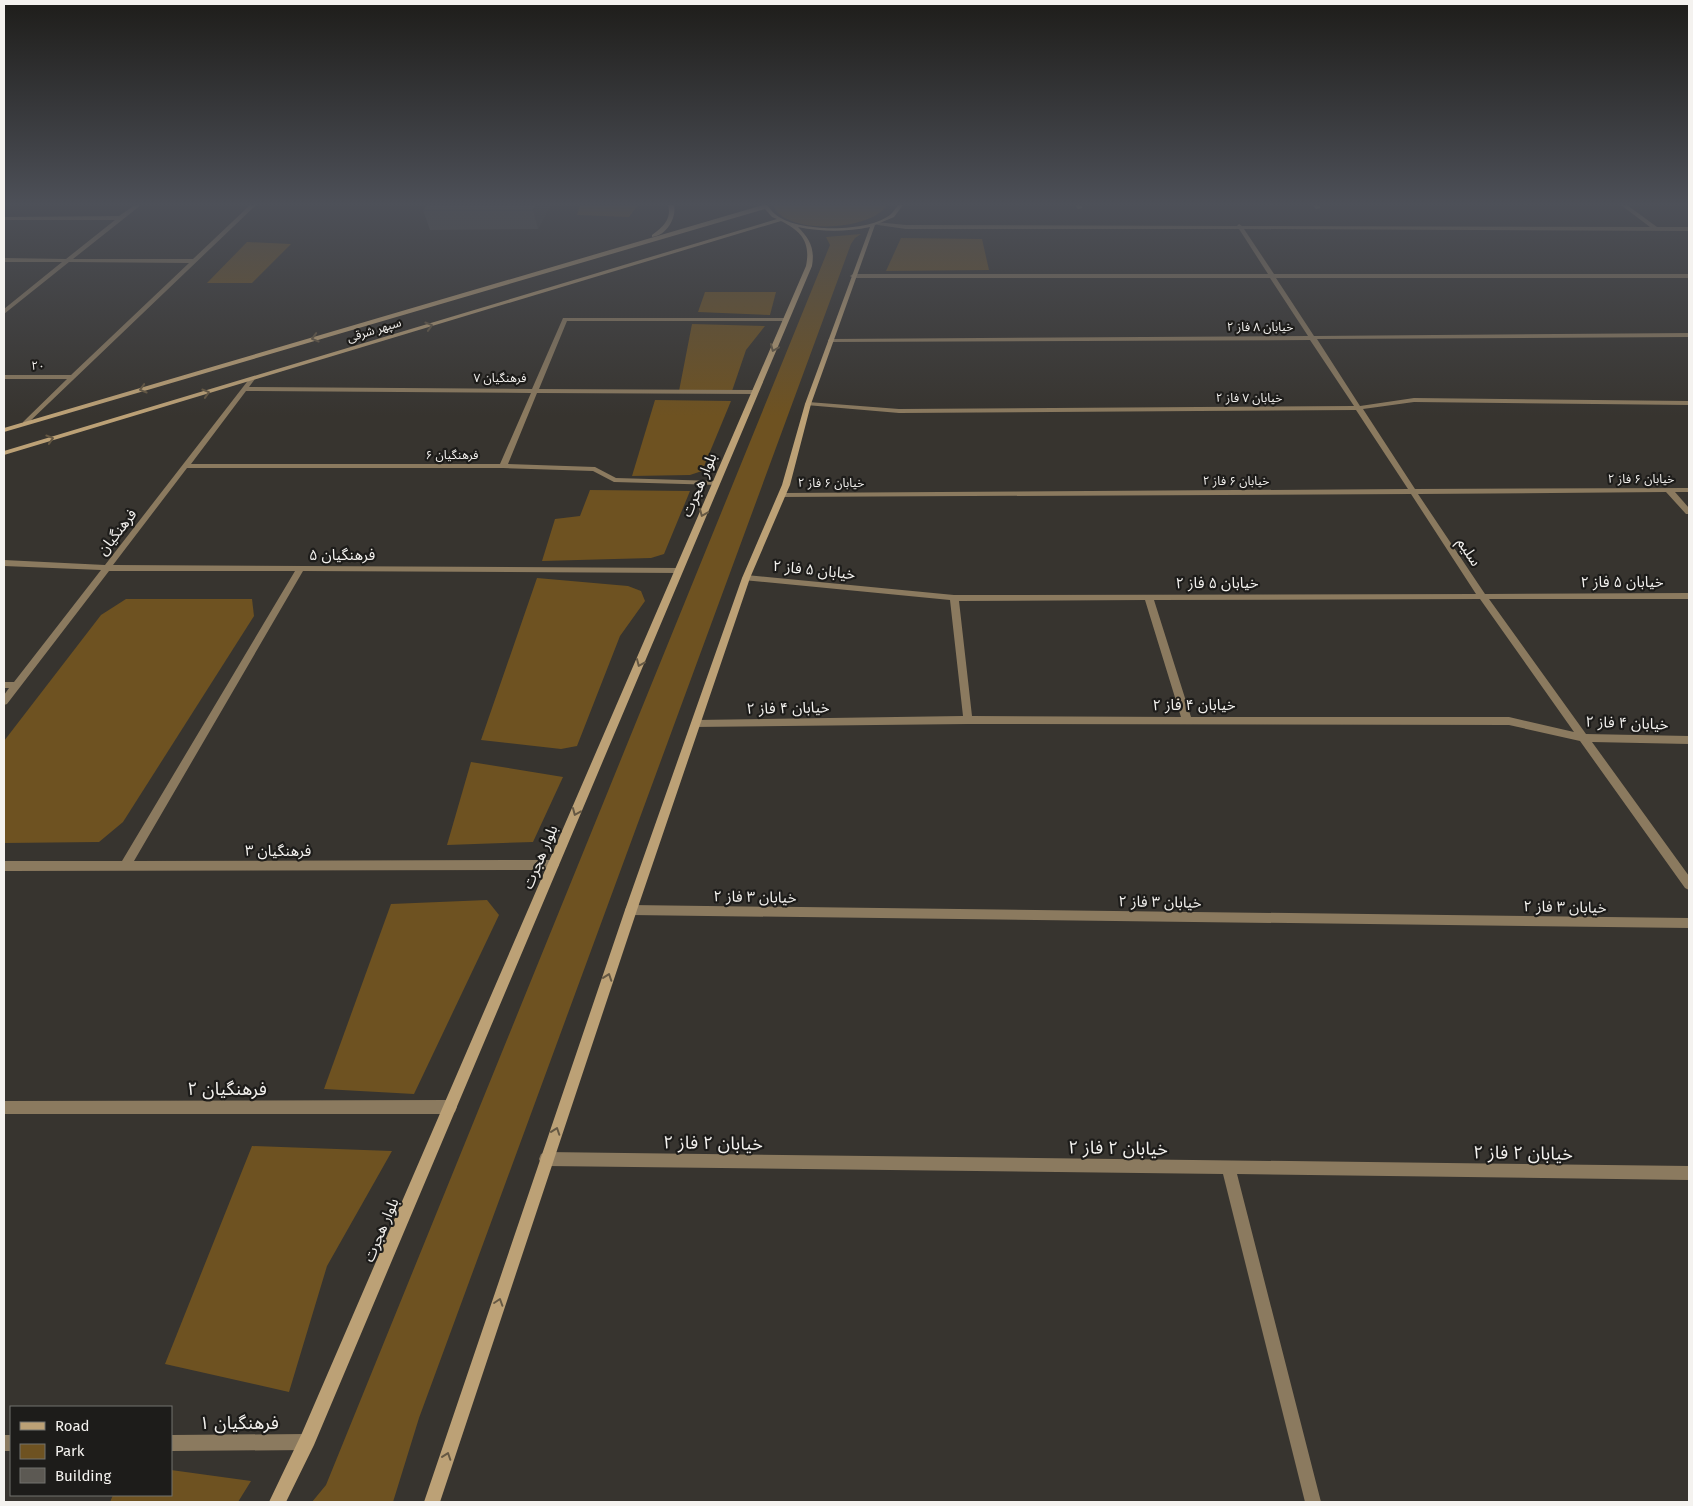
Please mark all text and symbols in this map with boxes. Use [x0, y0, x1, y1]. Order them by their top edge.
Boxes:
street label: سپهر شرقی [345, 315, 403, 346]
street label: خیابان ۸ فاز ۲ [1227, 320, 1293, 334]
one-way arrow [424, 321, 433, 331]
one-way arrow [312, 333, 320, 343]
one-way arrow [769, 343, 780, 352]
street label: ۲۰ [31, 359, 45, 373]
street label: فرهنگیان ۷ [474, 371, 526, 385]
one-way arrow [139, 383, 147, 393]
one-way arrow [202, 388, 210, 398]
street label: خیابان ۷ فاز ۲ [1216, 391, 1282, 405]
one-way arrow [46, 434, 54, 444]
street label: فرهنگیان ۶ [426, 448, 478, 462]
street label: بلوار هجرت [677, 450, 721, 520]
street label: خیابان ۶ فاز ۲ [1608, 472, 1674, 486]
street label: خیابان ۶ فاز ۲ [1203, 474, 1269, 488]
street label: خیابان ۶ فاز ۲ [798, 476, 864, 490]
street label: فرهنگیان [93, 505, 141, 559]
one-way arrow [699, 508, 710, 517]
street label: سلیم [1452, 534, 1485, 571]
street label: فرهنگیان ۵ [309, 546, 375, 564]
street label: خیابان ۵ فاز ۲ [772, 557, 856, 583]
street label: خیابان ۵ فاز ۲ [1580, 573, 1664, 591]
street label: خیابان ۵ فاز ۲ [1175, 574, 1259, 592]
one-way arrow [635, 658, 646, 667]
street label: خیابان ۴ فاز ۲ [1152, 696, 1236, 714]
street label: خیابان ۴ فاز ۲ [746, 698, 830, 718]
street label: خیابان ۴ فاز ۲ [1585, 713, 1669, 733]
one-way arrow [571, 807, 582, 816]
street label: بلوار هجرت [518, 822, 562, 892]
street label: فرهنگیان ۳ [245, 842, 311, 860]
street label: خیابان ۳ فاز ۲ [713, 887, 797, 907]
street label: خیابان ۳ فاز ۲ [1118, 892, 1202, 912]
street label: خیابان ۳ فاز ۲ [1523, 897, 1607, 917]
one-way arrow [602, 974, 612, 982]
street label: فرهنگیان ۲ [187, 1078, 267, 1100]
one-way arrow [550, 1128, 560, 1136]
street label: خیابان ۲ فاز ۲ [663, 1131, 763, 1155]
street label: خیابان ۲ فاز ۲ [1068, 1136, 1168, 1160]
street label: خیابان ۲ فاز ۲ [1473, 1141, 1573, 1165]
street label: بلوار هجرت [359, 1195, 403, 1265]
one-way arrow [493, 1298, 503, 1307]
legend [10, 1406, 172, 1496]
street label: فرهنگیان ۱ [199, 1412, 279, 1434]
text: Road [55, 1417, 90, 1435]
text: Park [55, 1442, 85, 1460]
one-way arrow [441, 1452, 451, 1461]
text: Building [55, 1467, 111, 1485]

